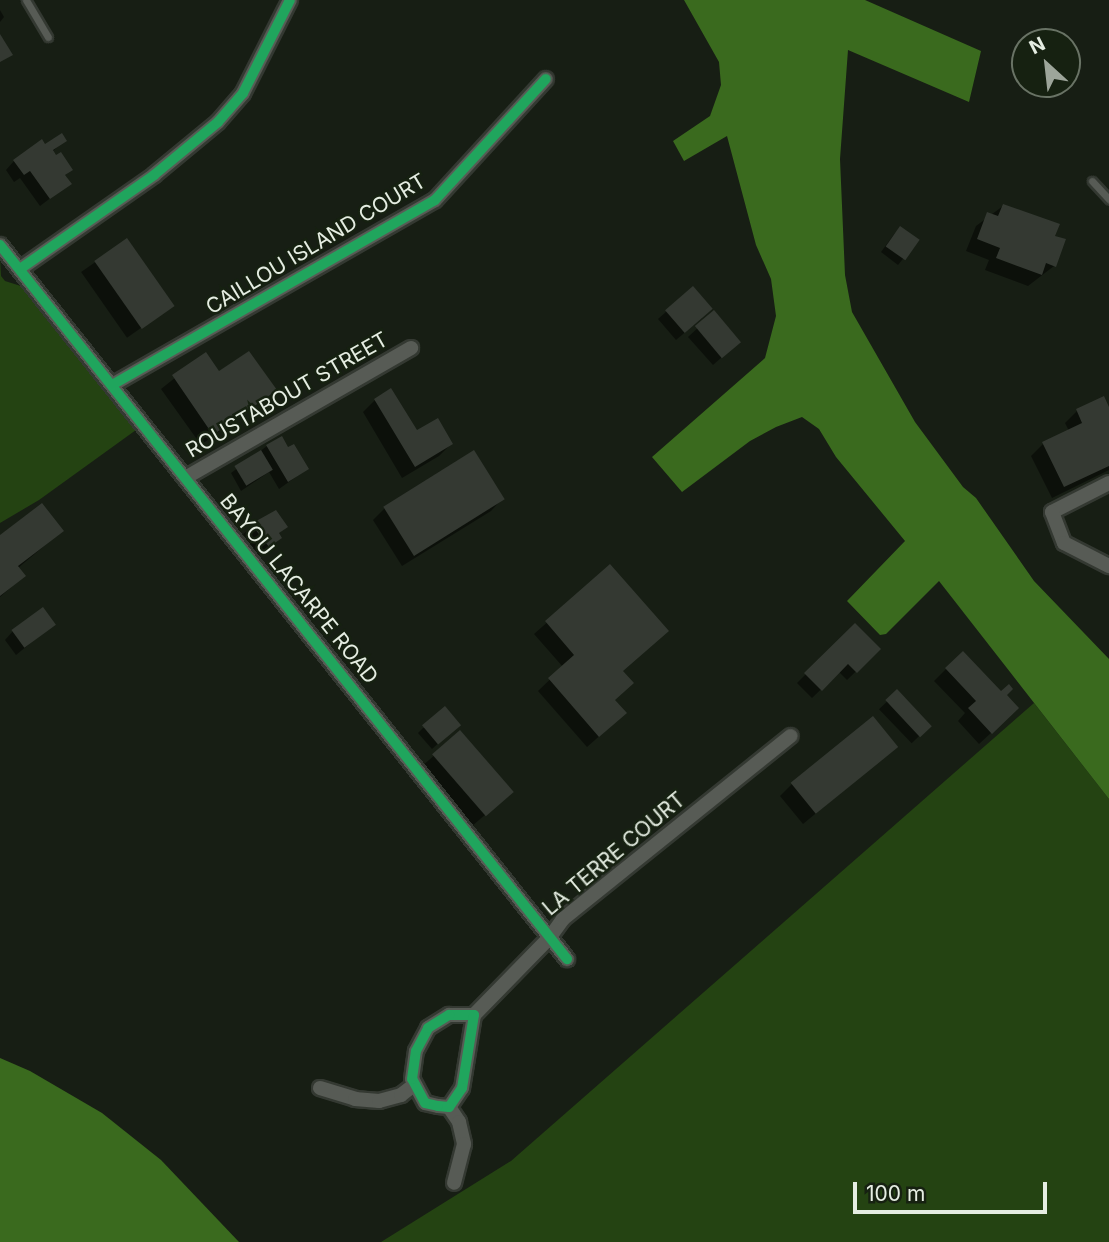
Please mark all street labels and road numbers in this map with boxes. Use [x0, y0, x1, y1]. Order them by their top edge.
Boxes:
street label: CAILLOU ISLAND COURT [201, 168, 431, 320]
street label: ROUSTABOUT STREET [181, 327, 393, 463]
street label: BAYOU LACARPE ROAD [215, 489, 383, 689]
street label: LA TERRE COURT [538, 787, 690, 921]

